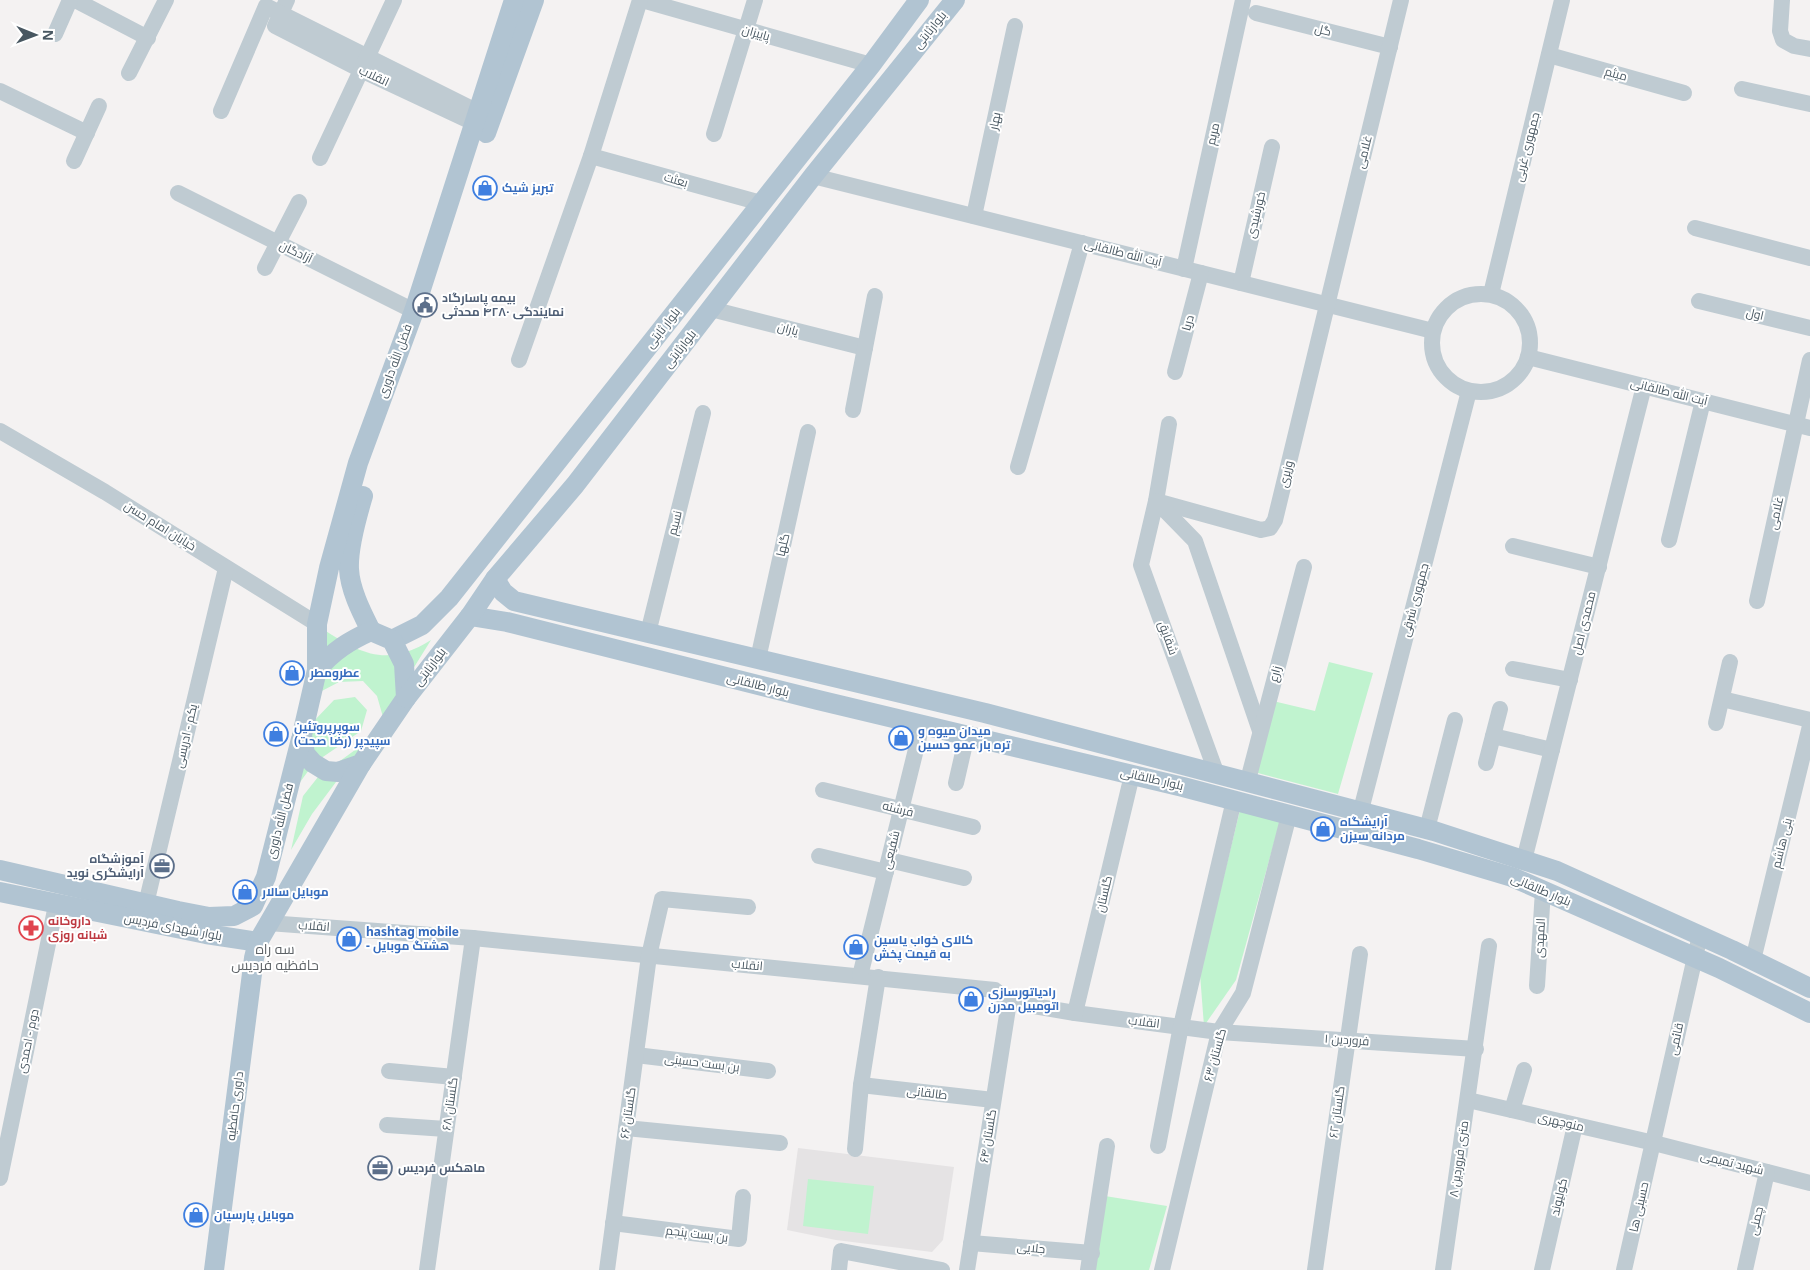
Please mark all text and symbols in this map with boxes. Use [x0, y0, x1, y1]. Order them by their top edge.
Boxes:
street label: بلوارثابتی [909, 7, 950, 52]
north arrow [10, 10, 60, 60]
street label: گل [1313, 19, 1333, 40]
street label: پاییزان [740, 20, 773, 46]
text: N [39, 29, 58, 41]
street label: انقلاب [356, 61, 392, 90]
street label: میثم [1603, 62, 1629, 85]
street label: بهار [984, 110, 1005, 132]
street label: جمهوری غربی [1510, 110, 1543, 183]
street label: مریم [1202, 121, 1223, 147]
street label: غلامی [1351, 134, 1376, 170]
street label: بعثت [662, 168, 690, 191]
shop icon: تبریز شیک [472, 175, 498, 201]
place label: تبریز شیک [502, 179, 554, 196]
street label: خورشیدی [1242, 190, 1269, 240]
street label: آیت الله طالقانی [1083, 235, 1164, 271]
street label: آزادگان [277, 236, 316, 267]
place label: بیمه پاسارگاد نمایندگی ۴۲۸۰ محدثی [442, 289, 564, 320]
public building icon: بیمه پاسارگاد نمایندگی ۴۲۸۰ محدثی [412, 292, 438, 318]
street label: اول [1745, 303, 1766, 324]
street label: بلوار ثابتی [641, 304, 684, 352]
street label: دریا [1177, 313, 1198, 333]
street label: یاران [776, 318, 801, 340]
street label: فضل الله داوری [373, 322, 416, 400]
street label: بلوارثابتی [659, 326, 700, 371]
street label: آیت الله طالقانی [1629, 374, 1710, 410]
street label: وزیری [1274, 459, 1297, 489]
street label: غلامی [1764, 495, 1787, 531]
street label: خیابان امام حسن [121, 497, 199, 554]
street label: نسیم [663, 509, 686, 537]
street label: گلها [772, 532, 793, 558]
street label: جمهوری شرقی [1397, 561, 1432, 639]
street label: محمدی اصل [1567, 589, 1600, 656]
street label: شقایق [1154, 618, 1182, 657]
street label: بلوارثابتی [409, 644, 450, 690]
shop icon: عطرومطر [279, 660, 305, 686]
place label: عطرومطر [309, 664, 360, 681]
street label: زارع [1264, 664, 1285, 684]
street label: بلوار طالقانی [725, 669, 791, 701]
street label: یکم - ادریسی [170, 701, 201, 770]
place label: سوپرپروتئین سپیدپر (رضا صحت) [294, 718, 391, 750]
shop icon: سوپرپروتئین سپیدپر (رضا صحت) [263, 721, 289, 747]
place label: میدان میوه و تره بار عمو حسین [918, 722, 1011, 753]
shop icon: میدان میوه و تره بار عمو حسین [888, 725, 914, 751]
street label: بلوار طالقانی [1119, 763, 1185, 794]
street label: فضل الله داوری [262, 781, 297, 861]
street label: فرشته [881, 796, 915, 821]
place label: آرایشگاه مردانه سیزن [1340, 813, 1405, 844]
shop icon: آرایشگاه مردانه سیزن [1310, 816, 1336, 842]
street label: بنی هاشم [1767, 816, 1796, 870]
street label: شفیعی [878, 829, 904, 871]
place label: آموزشگاه آرایشگری نوید [67, 850, 144, 881]
office icon: آموزشگاه آرایشگری نوید [149, 853, 175, 879]
street label: بلوار طالقانی [1508, 869, 1574, 910]
street label: گلستان [1091, 874, 1116, 914]
shop icon: موبایل سالار [232, 879, 258, 905]
place label: موبایل سالار [261, 883, 329, 900]
street label: بلوار شهدای فردیس [123, 909, 224, 944]
place label: داروخانه شبانه روزی [48, 912, 108, 943]
pharmacy icon: داروخانه شبانه روزی [18, 915, 44, 941]
street label: انقلاب [298, 916, 330, 935]
street label: المهدی [1530, 918, 1549, 958]
place label: hashtag mobile - هشتگ موبایل [366, 923, 459, 954]
shop icon: hashtag mobile - هشتگ موبایل [336, 926, 362, 952]
place label: کالای خواب یاسین به قیمت پخش [874, 931, 973, 963]
shop icon: کالای خواب یاسین به قیمت پخش [843, 934, 869, 960]
district label: سه راه حافظیه فردیس [231, 939, 319, 974]
street label: انقلاب [731, 955, 764, 974]
place label: رادیاتورسازی اتومبیل مدرن [988, 983, 1059, 1014]
shop icon: رادیاتورسازی اتومبیل مدرن [958, 986, 984, 1012]
street label: دوم - احمدی [12, 1007, 43, 1075]
street label: انقلاب [1127, 1011, 1161, 1032]
street label: قائمی [1664, 1021, 1687, 1057]
street label: گلستان ۶۳ [1199, 1026, 1230, 1083]
street label: فروردین ۱ [1324, 1029, 1370, 1050]
street label: بن بست حسینی [663, 1049, 741, 1076]
street label: داوری حافظیه [222, 1070, 247, 1141]
street label: گلستان ۶۸ [437, 1076, 462, 1132]
street label: طالقانی [906, 1082, 948, 1103]
street label: گلستان ۶۲ [1324, 1085, 1349, 1139]
street label: گلستان ۶۶ [615, 1086, 640, 1140]
street label: گلستان ۶۴ [975, 1108, 1000, 1164]
street label: منوچهری [1536, 1108, 1586, 1136]
street label: ۸ متری فروردین [1445, 1119, 1472, 1198]
street label: شهید تمیمی [1699, 1146, 1766, 1179]
office icon: ماهکس فردیس [367, 1155, 393, 1181]
place label: ماهکس فردیس [398, 1159, 485, 1176]
street label: کولیوند [1546, 1177, 1571, 1217]
street label: حسینی ها [1625, 1180, 1653, 1234]
shop icon: موبایل پارسیان [183, 1202, 209, 1228]
street label: چمنی [1744, 1205, 1768, 1237]
place label: موبایل پارسیان [214, 1206, 294, 1224]
street label: بن بست پنجم [665, 1221, 729, 1247]
street label: جلایی [1016, 1238, 1046, 1257]

